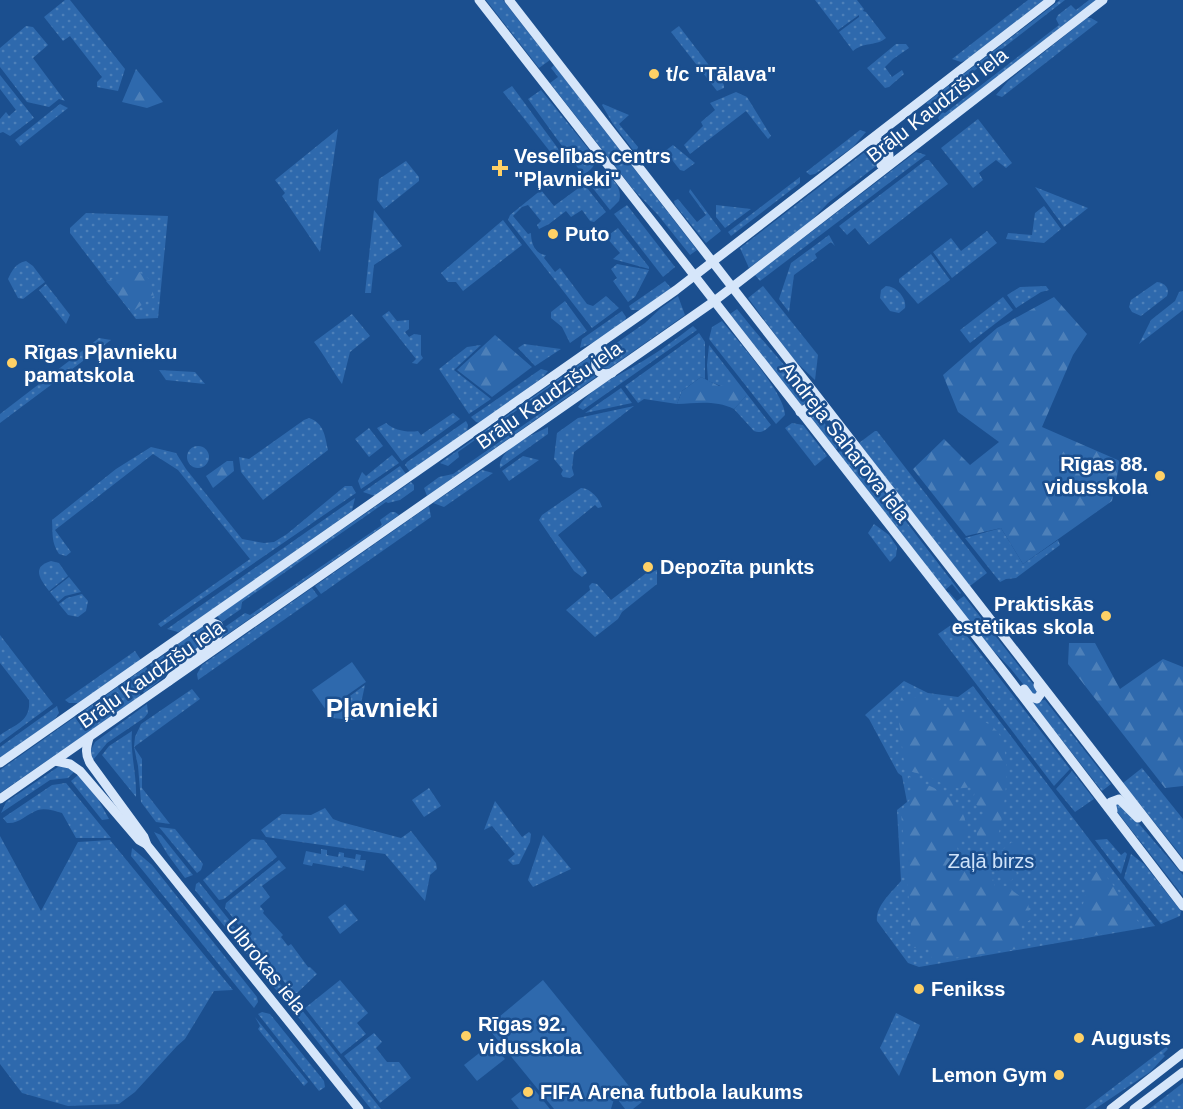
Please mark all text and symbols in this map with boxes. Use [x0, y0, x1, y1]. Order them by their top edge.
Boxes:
street label: Brāļu Kaudzīšu iela [862, 43, 1012, 167]
place label: t/c "Tālava" [666, 63, 776, 85]
marker: t/c "Tālava" [647, 67, 661, 81]
place label: Veselības centrs "Pļavnieki" [514, 145, 671, 190]
marker: Veselības centrs "Pļavnieki" [491, 159, 509, 177]
place label: Puto [565, 223, 609, 245]
marker: Puto [546, 227, 560, 241]
street label: Brāļu Kaudzīšu iela [472, 336, 627, 453]
place label: Rīgas Pļavnieku pamatskola [24, 341, 177, 386]
marker: Rīgas Pļavnieku pamatskola [5, 356, 19, 370]
street label: Andreja Saharova iela [776, 358, 915, 527]
place label: Rīgas 88. vidusskola [1045, 453, 1149, 498]
marker: Rīgas 88. vidusskola [1153, 469, 1167, 483]
place label: Depozīta punkts [660, 556, 814, 578]
marker: Depozīta punkts [641, 560, 655, 574]
place label: Praktiskās estētikas skola [952, 593, 1095, 638]
marker: Praktiskās estētikas skola [1099, 609, 1113, 623]
street label: Brāļu Kaudzīšu iela [74, 615, 229, 732]
district label: Pļavnieki [326, 693, 438, 723]
park label: Zaļā birzs [948, 850, 1034, 872]
street label: Ulbrokas iela [221, 914, 311, 1019]
place label: Fenikss [931, 978, 1005, 1000]
marker: Fenikss [912, 982, 926, 996]
place label: Rīgas 92. vidusskola [478, 1013, 582, 1058]
place label: Augusts [1091, 1027, 1171, 1049]
marker: Rīgas 92. vidusskola [459, 1029, 473, 1043]
marker: Augusts [1072, 1031, 1086, 1045]
place label: Lemon Gym [931, 1064, 1047, 1086]
marker: Lemon Gym [1052, 1068, 1066, 1082]
place label: FIFA Arena futbola laukums [540, 1081, 803, 1103]
marker: FIFA Arena futbola laukums [521, 1085, 535, 1099]

